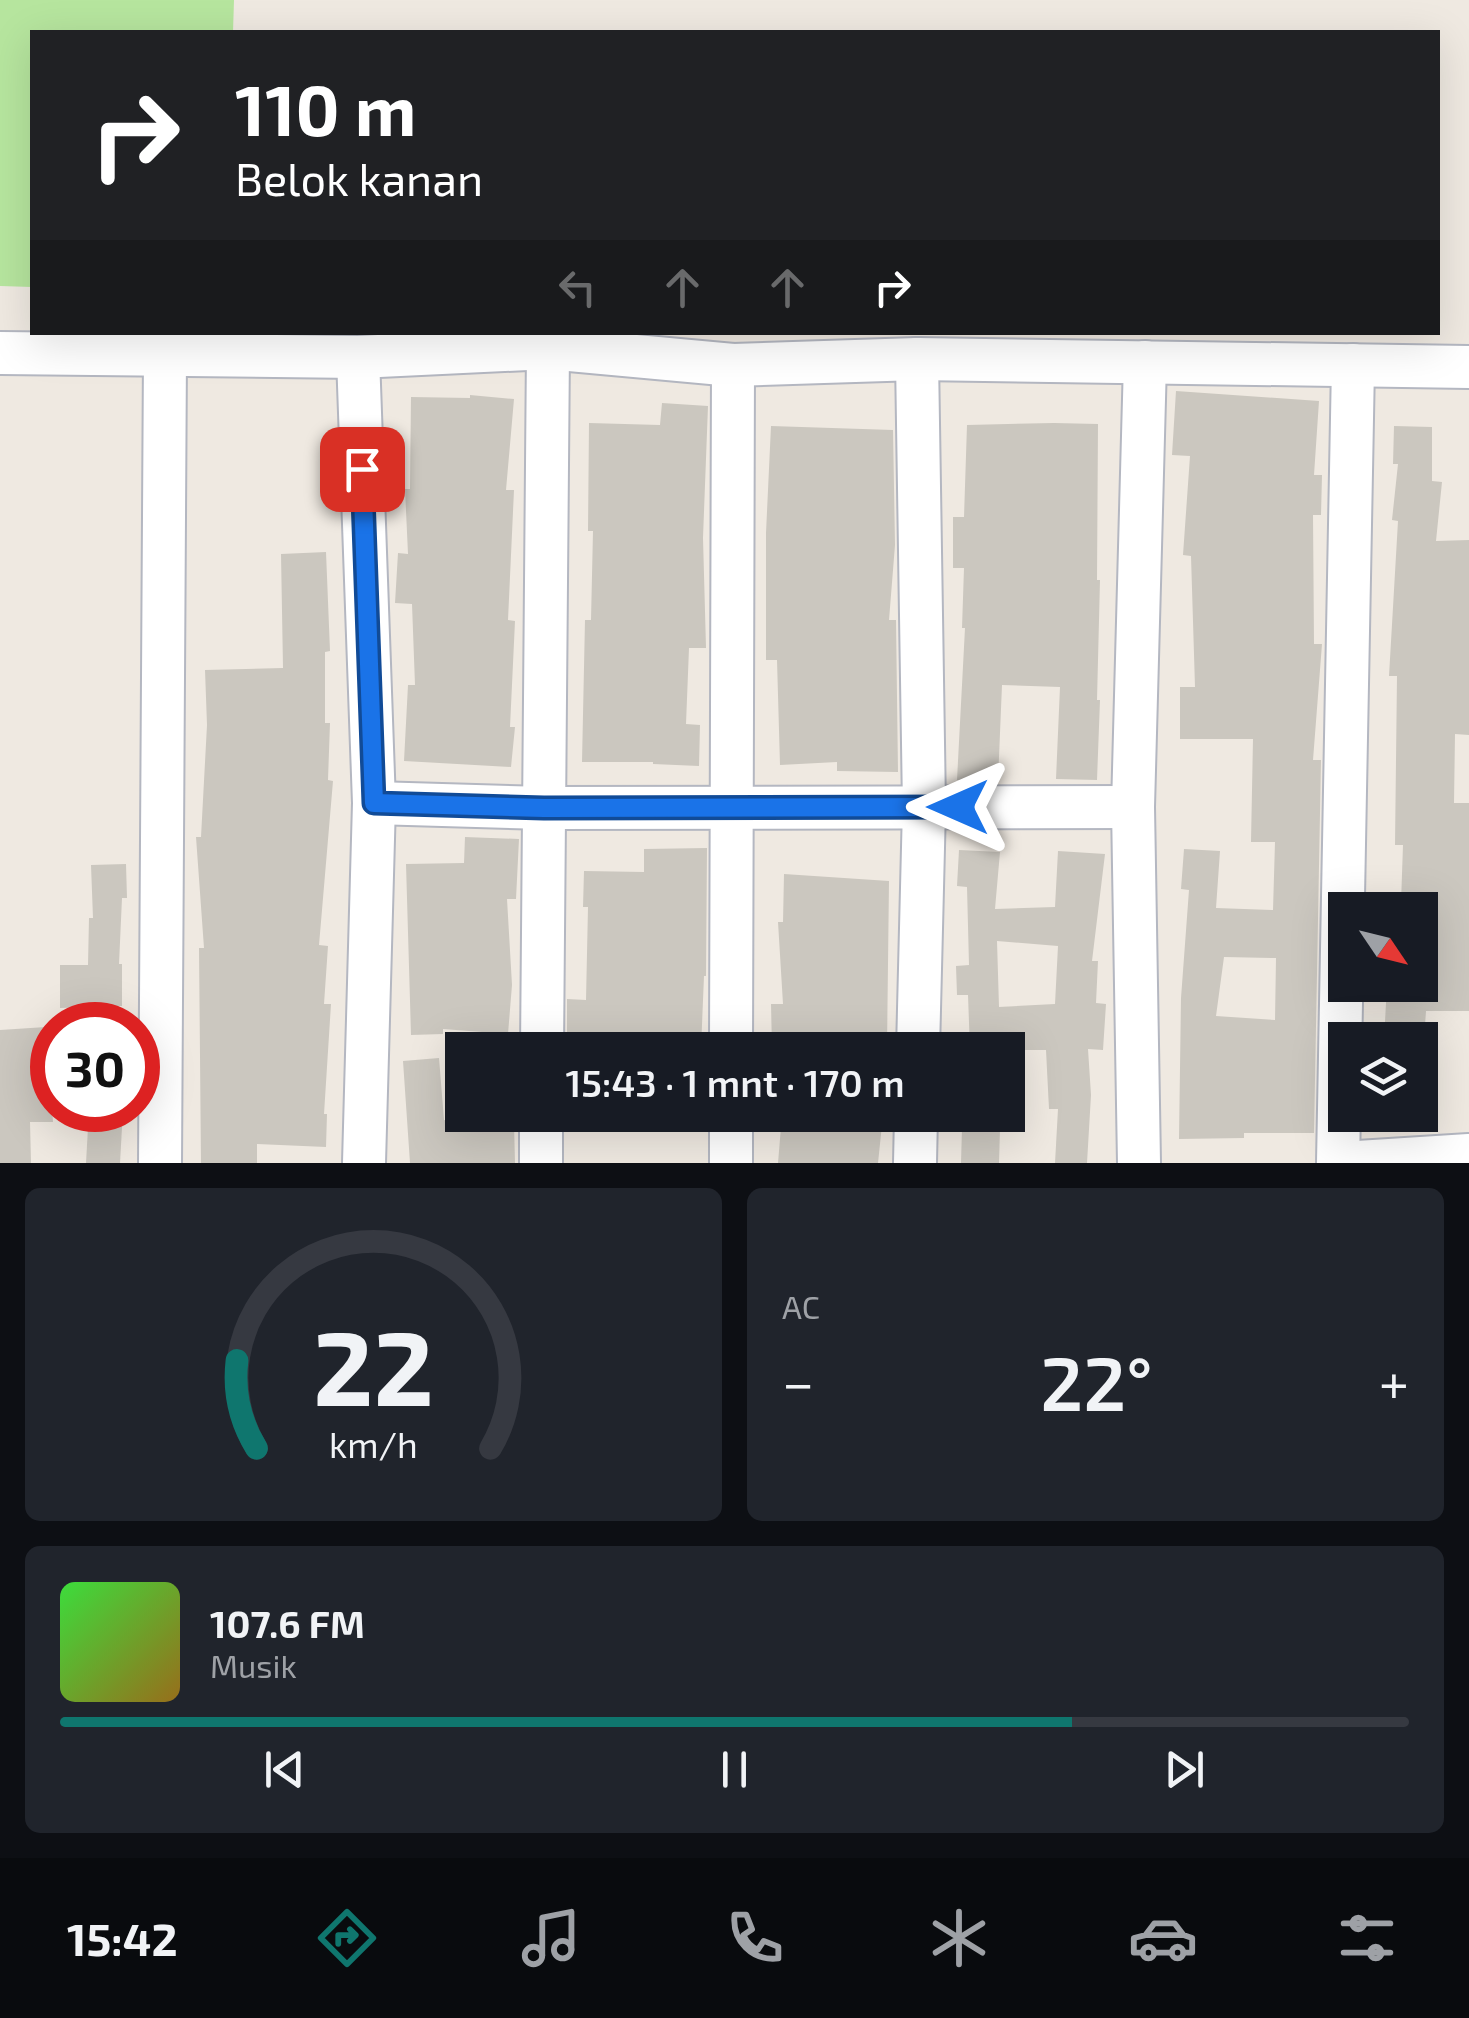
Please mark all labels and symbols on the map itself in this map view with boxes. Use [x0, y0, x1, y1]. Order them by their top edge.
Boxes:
pin [320, 427, 405, 512]
position arrow [906, 755, 1010, 859]
north arrow [1328, 892, 1438, 1002]
speed limit sign: 30 [30, 1002, 160, 1132]

